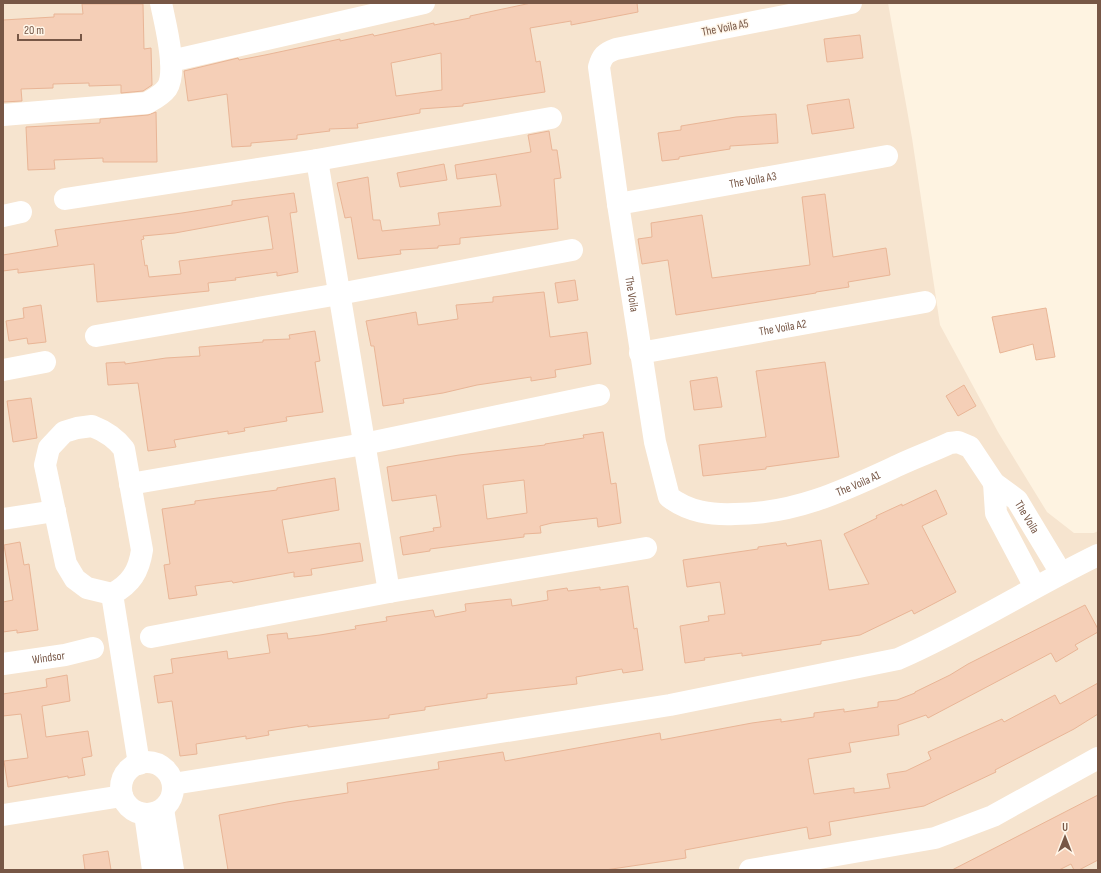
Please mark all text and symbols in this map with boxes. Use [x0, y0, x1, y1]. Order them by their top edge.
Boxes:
scale bar [18, 16, 81, 42]
street label: The Voila A5 [700, 16, 750, 40]
text: 20 m [24, 23, 44, 38]
street label: The Voila A3 [728, 168, 778, 192]
street label: The Voila [622, 275, 642, 313]
street label: The Voila A2 [758, 316, 808, 339]
street label: The Voila A1 [834, 467, 883, 500]
street label: The Voila [1011, 498, 1043, 536]
street label: Windsor [31, 648, 66, 667]
north arrow [1045, 817, 1085, 857]
text: U [1062, 821, 1068, 834]

